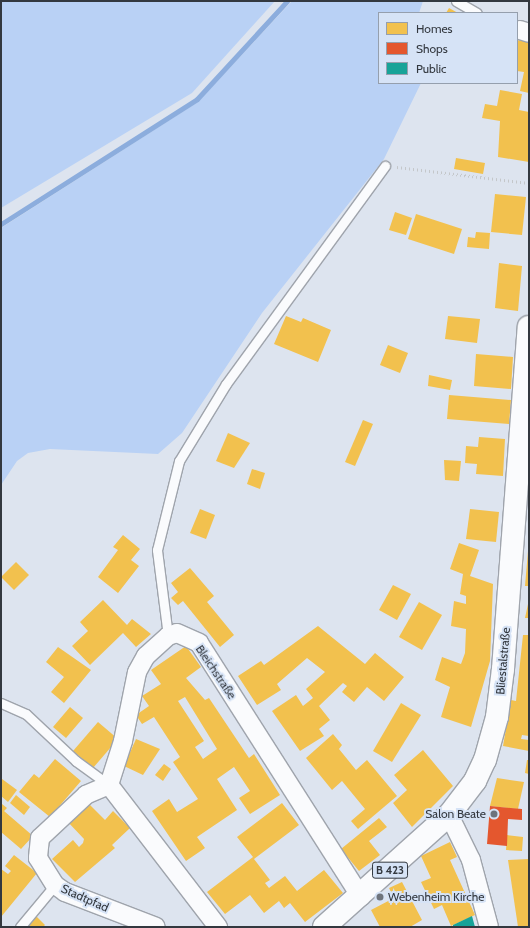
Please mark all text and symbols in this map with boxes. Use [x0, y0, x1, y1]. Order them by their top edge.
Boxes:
legend [378, 12, 518, 84]
text: Homes [416, 21, 453, 36]
text: Shops [416, 41, 448, 56]
text: Public [416, 61, 447, 76]
street label: Bliestalstraße [493, 627, 513, 695]
street label: Bleichstraße [193, 642, 239, 702]
place label: Salon Beate [425, 807, 486, 821]
marker: Salon Beate [489, 809, 499, 819]
road number: B 423 [372, 861, 408, 879]
street label: Stadtpfad [59, 881, 111, 915]
place label: Webenheim Kirche [388, 890, 484, 904]
marker: Webenheim Kirche [375, 892, 385, 902]

